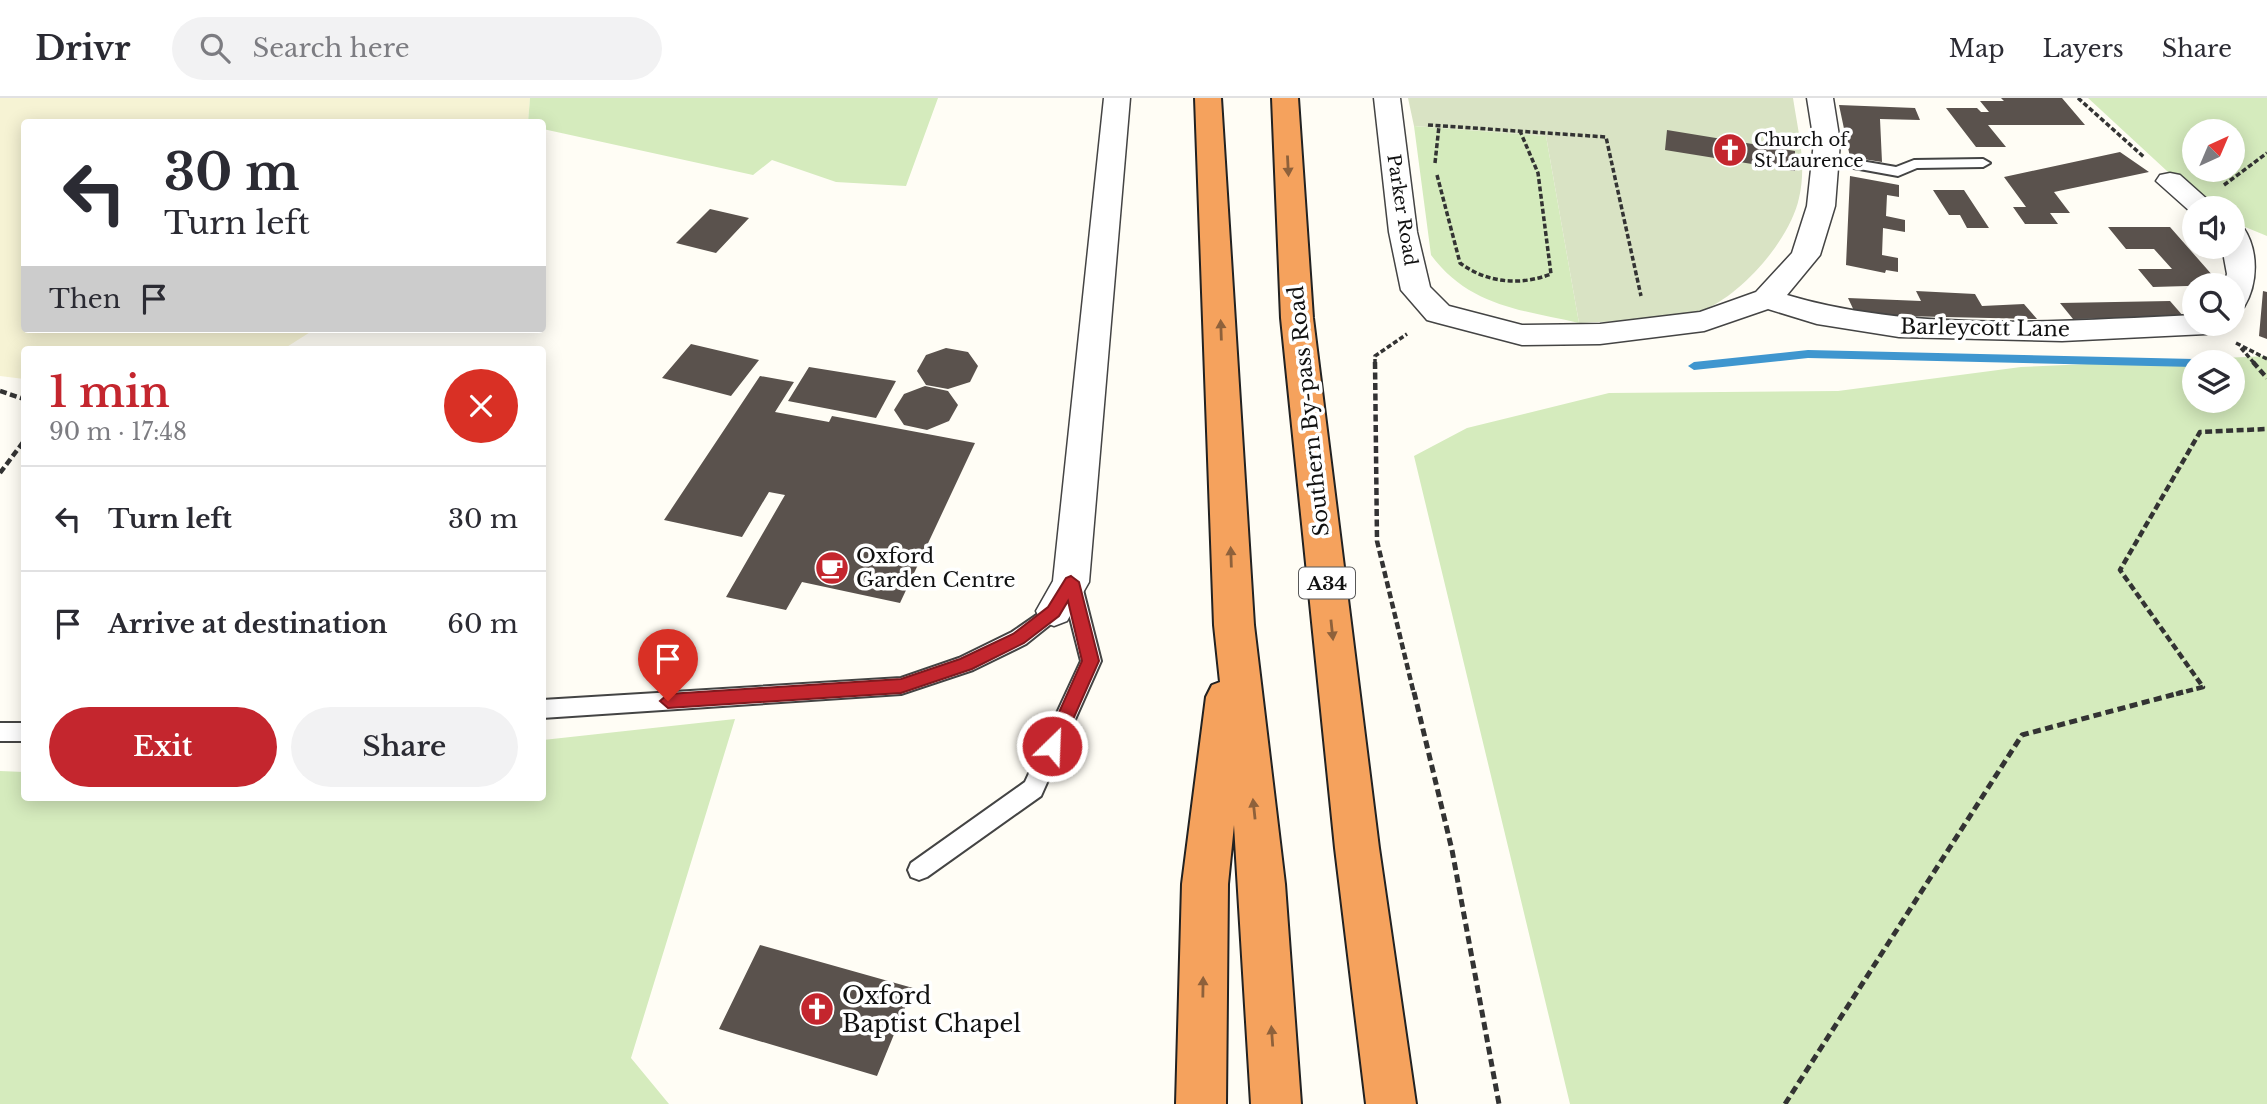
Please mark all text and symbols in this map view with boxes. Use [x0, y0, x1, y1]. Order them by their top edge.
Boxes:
search box [172, 17, 662, 80]
text: Drivr [35, 28, 130, 69]
icon: search [196, 29, 234, 67]
text: Search here [252, 32, 410, 64]
text: Map [1949, 34, 2005, 63]
text: Layers [2043, 34, 2124, 63]
text: Share [2162, 34, 2232, 63]
north arrow [2182, 119, 2245, 182]
map controls [2182, 119, 2245, 413]
place label: Church of St Laurence [1754, 129, 1864, 172]
church icon: Church of St Laurence [1711, 131, 1749, 169]
text: 30 m [164, 142, 299, 203]
icon: left [49, 147, 140, 238]
street label: Parker Road [1382, 153, 1422, 267]
one-way arrow [1283, 155, 1294, 177]
button: sound [2182, 196, 2245, 259]
text: Turn left [164, 203, 310, 243]
button: search [2182, 273, 2245, 336]
icon: arrive [135, 280, 173, 318]
text: Then [49, 283, 121, 315]
street label: Southern By-pass Road [1283, 285, 1335, 537]
street label: Barleycott Lane [1900, 314, 2070, 342]
one-way arrow [1216, 318, 1227, 340]
button: layers [2182, 350, 2245, 413]
text: 1 min [49, 366, 170, 418]
button: close [444, 369, 518, 443]
text: 90 m · 17:48 [49, 418, 187, 446]
icon: left [49, 500, 87, 538]
text: Turn left [108, 503, 232, 535]
text: 30 m [448, 503, 518, 535]
place label: Oxford Garden Centre [856, 543, 1016, 593]
one-way arrow [1225, 546, 1236, 568]
cafe icon: Oxford Garden Centre [813, 549, 851, 587]
road number: A34 [1299, 568, 1355, 598]
icon: arrive [49, 605, 87, 643]
text: Arrive at destination [108, 608, 388, 640]
text: 60 m [447, 608, 518, 640]
one-way arrow [1327, 619, 1338, 641]
pin [638, 629, 698, 701]
icon: arrive [649, 640, 687, 678]
button: Exit [49, 707, 277, 787]
button: Share [291, 707, 518, 787]
position arrow [1015, 709, 1089, 783]
one-way arrow [1248, 798, 1259, 820]
one-way arrow [1198, 976, 1209, 998]
place label: Oxford Baptist Chapel [842, 981, 1021, 1038]
church icon: Oxford Baptist Chapel [798, 990, 836, 1028]
one-way arrow [1266, 1025, 1277, 1047]

